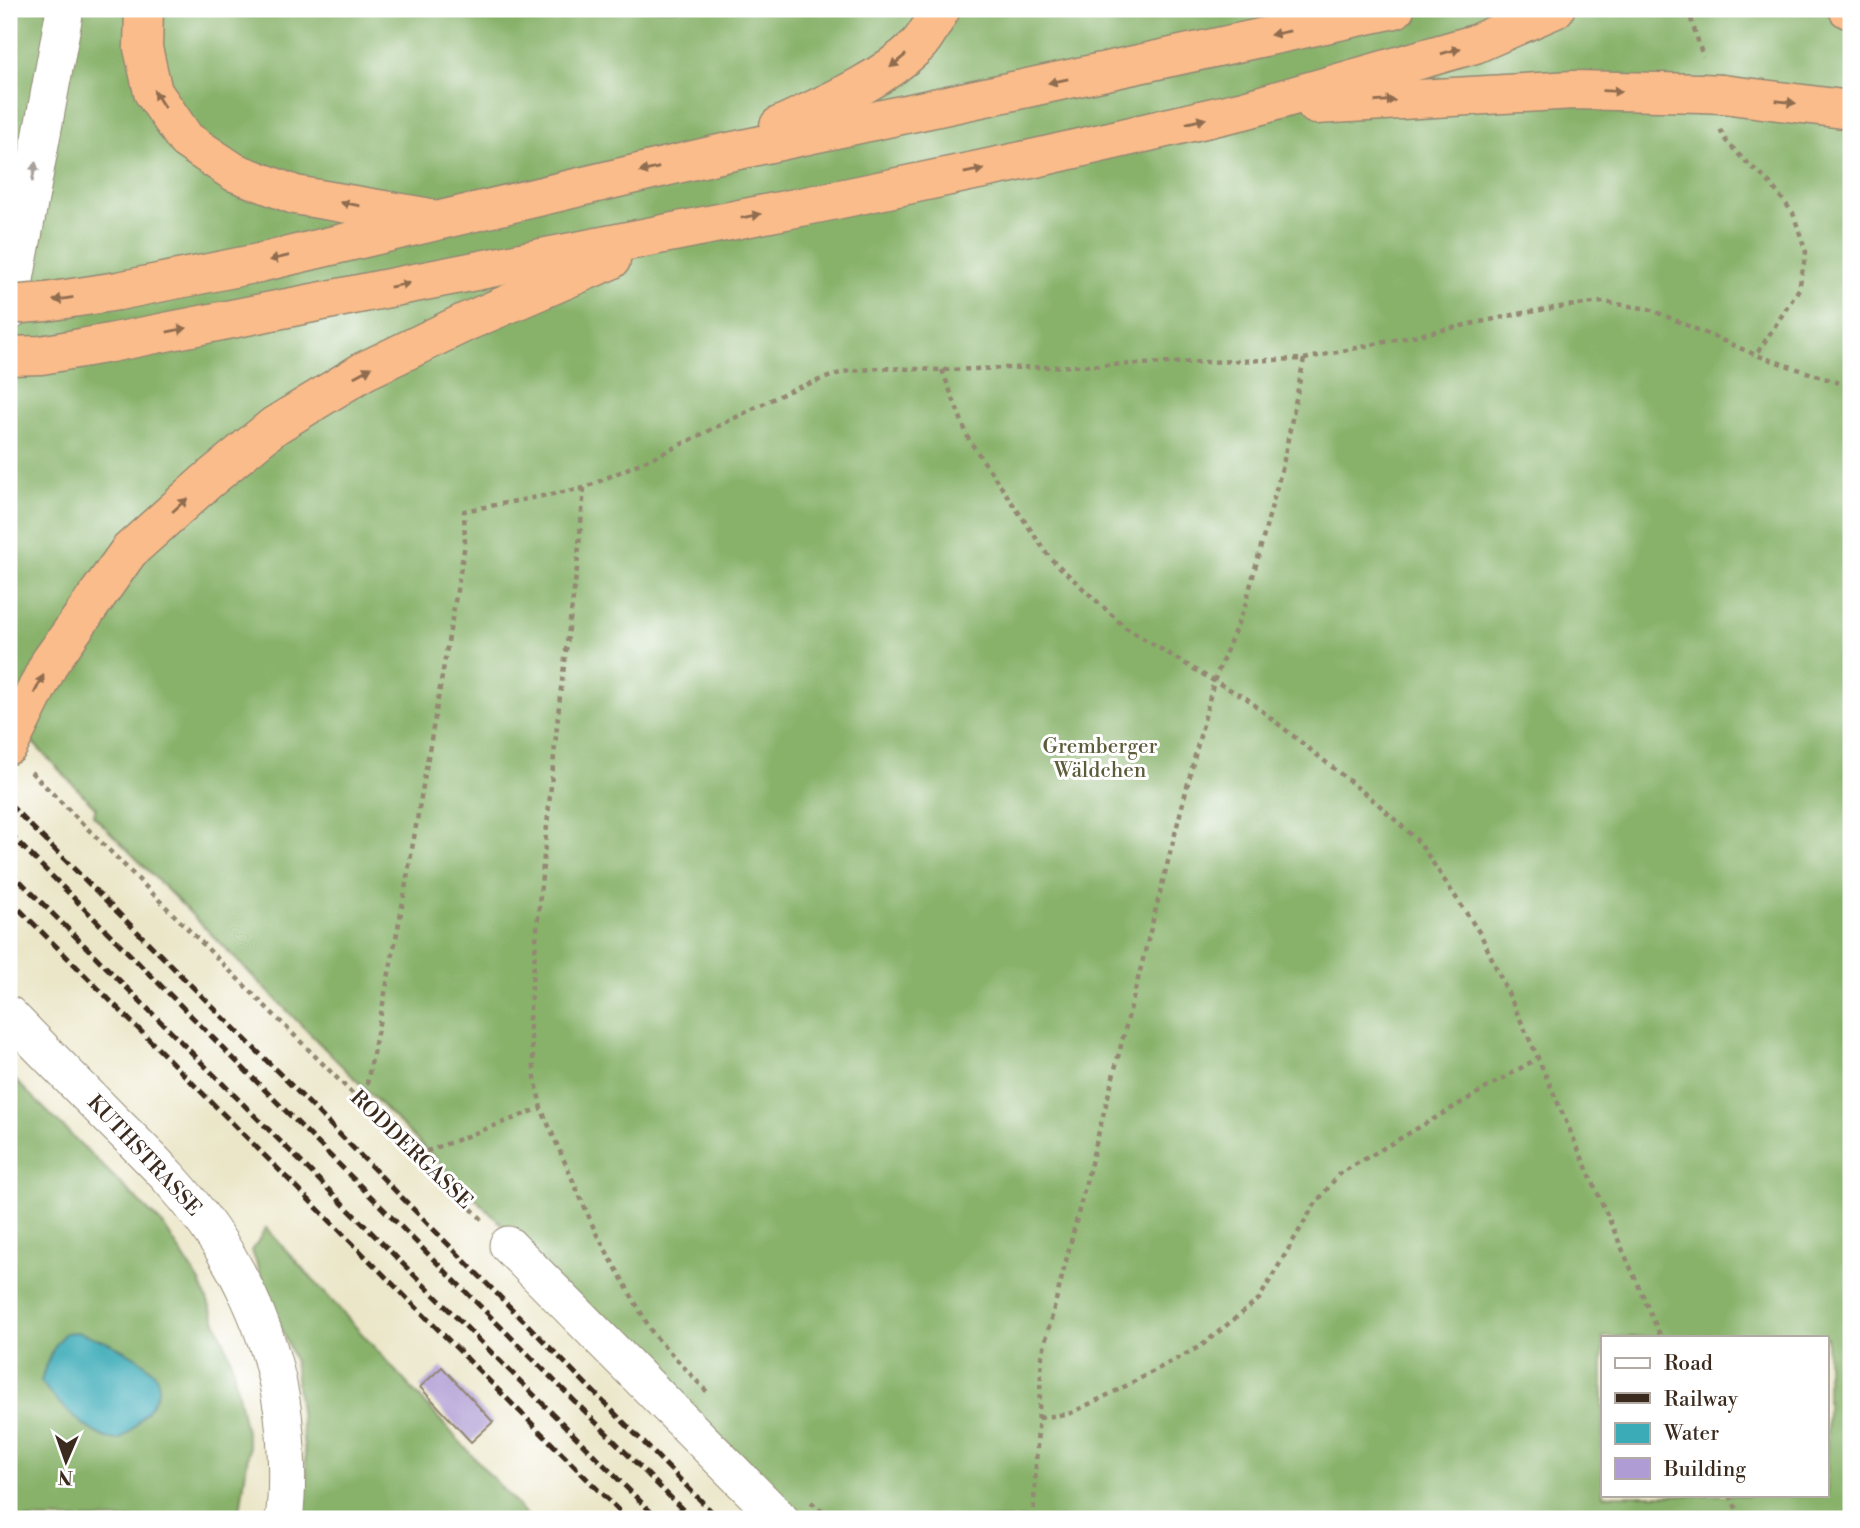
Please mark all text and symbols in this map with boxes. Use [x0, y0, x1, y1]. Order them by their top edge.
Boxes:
one-way arrow [1269, 28, 1291, 39]
one-way arrow [1441, 45, 1462, 55]
one-way arrow [890, 53, 908, 68]
one-way arrow [1047, 76, 1069, 87]
one-way arrow [1602, 85, 1624, 97]
one-way arrow [152, 90, 165, 109]
one-way arrow [1374, 96, 1396, 107]
one-way arrow [1776, 97, 1798, 108]
one-way arrow [1185, 115, 1207, 126]
one-way arrow [29, 161, 40, 183]
one-way arrow [638, 165, 660, 176]
one-way arrow [963, 165, 985, 176]
one-way arrow [339, 198, 361, 209]
one-way arrow [740, 210, 762, 221]
one-way arrow [268, 253, 290, 264]
one-way arrow [389, 280, 411, 291]
one-way arrow [52, 294, 74, 305]
one-way arrow [166, 324, 188, 335]
one-way arrow [354, 366, 373, 378]
one-way arrow [171, 497, 189, 513]
one-way arrow [34, 674, 45, 694]
park label: Gremberger Wäldchen [1042, 734, 1158, 784]
street label: RODDERGASSE [344, 1085, 478, 1215]
street label: KUTHSTRASSE [81, 1090, 207, 1222]
legend [1601, 1336, 1828, 1496]
text: Road [1664, 1351, 1713, 1377]
text: Railway [1664, 1387, 1739, 1413]
text: Water [1663, 1421, 1719, 1447]
north arrow [32, 1426, 102, 1496]
text: Building [1663, 1457, 1746, 1483]
text: N [58, 1465, 73, 1489]

